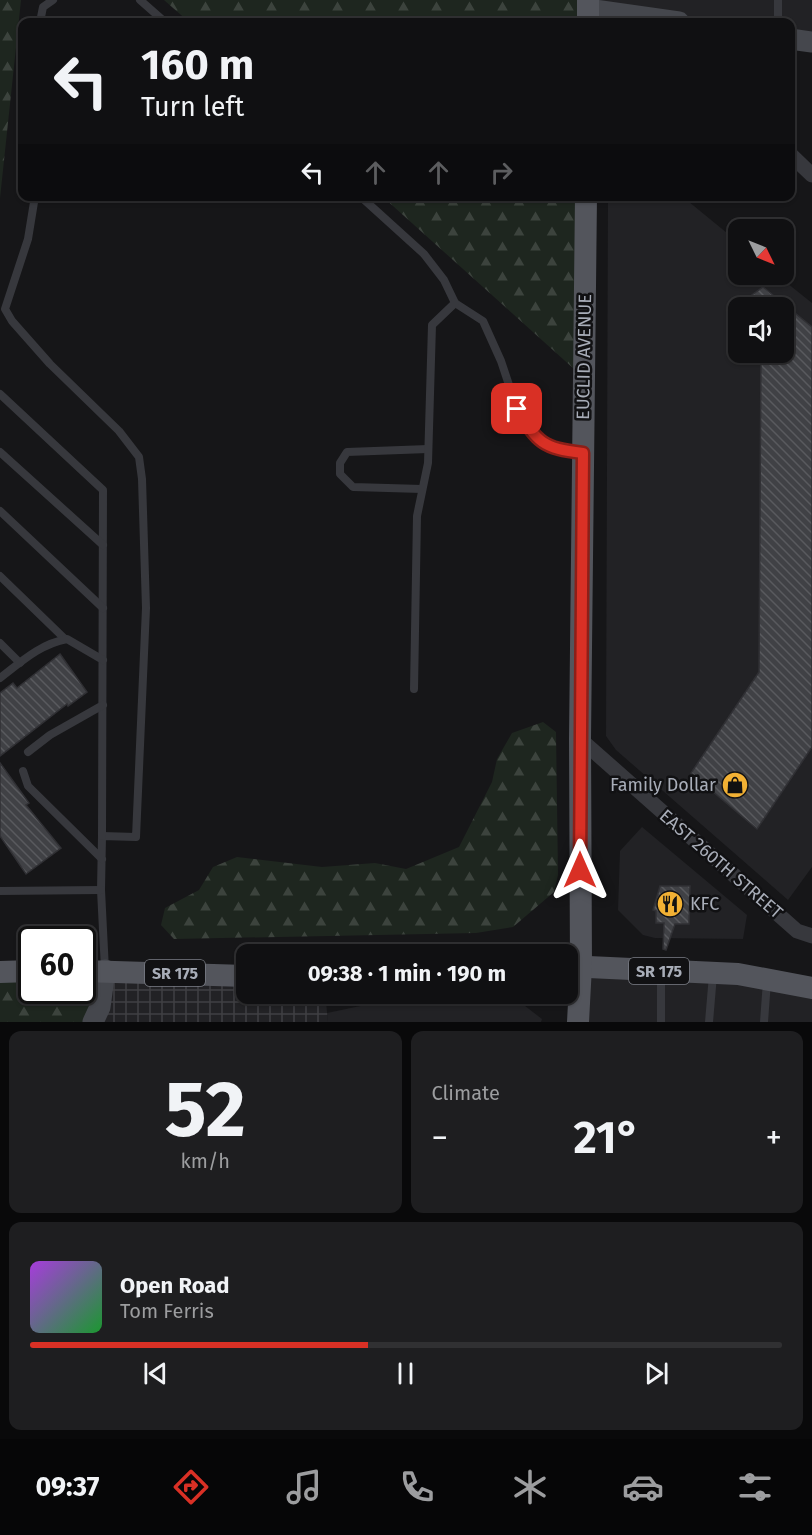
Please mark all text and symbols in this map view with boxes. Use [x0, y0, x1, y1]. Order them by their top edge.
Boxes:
text: 160 m [141, 40, 254, 90]
icon: left [42, 42, 120, 120]
text: Turn left [141, 91, 244, 123]
icon: left [296, 156, 329, 189]
icon: ahead [359, 156, 392, 189]
icon: ahead [422, 156, 455, 189]
icon: right [485, 156, 518, 189]
north arrow [728, 219, 794, 285]
map controls [728, 219, 794, 363]
street label: EUCLID AVENUE [572, 294, 596, 420]
button: sound [728, 297, 794, 363]
pin [491, 383, 542, 434]
icon: arrive [500, 392, 533, 425]
shop icon: Family Dollar [720, 770, 750, 800]
place label: Family Dollar [610, 774, 716, 796]
street label: EAST 260TH STREET [655, 805, 788, 924]
position arrow [548, 838, 612, 902]
restaurant icon: KFC [655, 889, 685, 919]
place label: KFC [690, 893, 719, 915]
speed limit sign: 60 [18, 926, 96, 1004]
road number: SR 175 [629, 958, 689, 984]
road number: SR 175 [145, 960, 205, 986]
text: 09:38 · 1 min · 190 m [308, 960, 506, 987]
text: 52 [165, 1063, 246, 1157]
text: Climate [432, 1081, 500, 1105]
text: 21° [573, 1111, 640, 1165]
text: − [432, 1118, 448, 1158]
text: + [766, 1118, 782, 1158]
text: km/h [181, 1149, 230, 1173]
text: Open Road [120, 1272, 230, 1299]
text: Tom Ferris [120, 1299, 214, 1323]
icon: previous [139, 1357, 172, 1390]
icon: pause [389, 1357, 422, 1390]
icon: next [640, 1357, 673, 1390]
icon: directions [170, 1466, 212, 1508]
icon: music [283, 1466, 325, 1508]
icon: phone [396, 1466, 438, 1508]
icon: climate [509, 1466, 551, 1508]
icon: car [622, 1466, 664, 1508]
icon: filters [734, 1466, 776, 1508]
text: 09:37 [35, 1471, 100, 1503]

